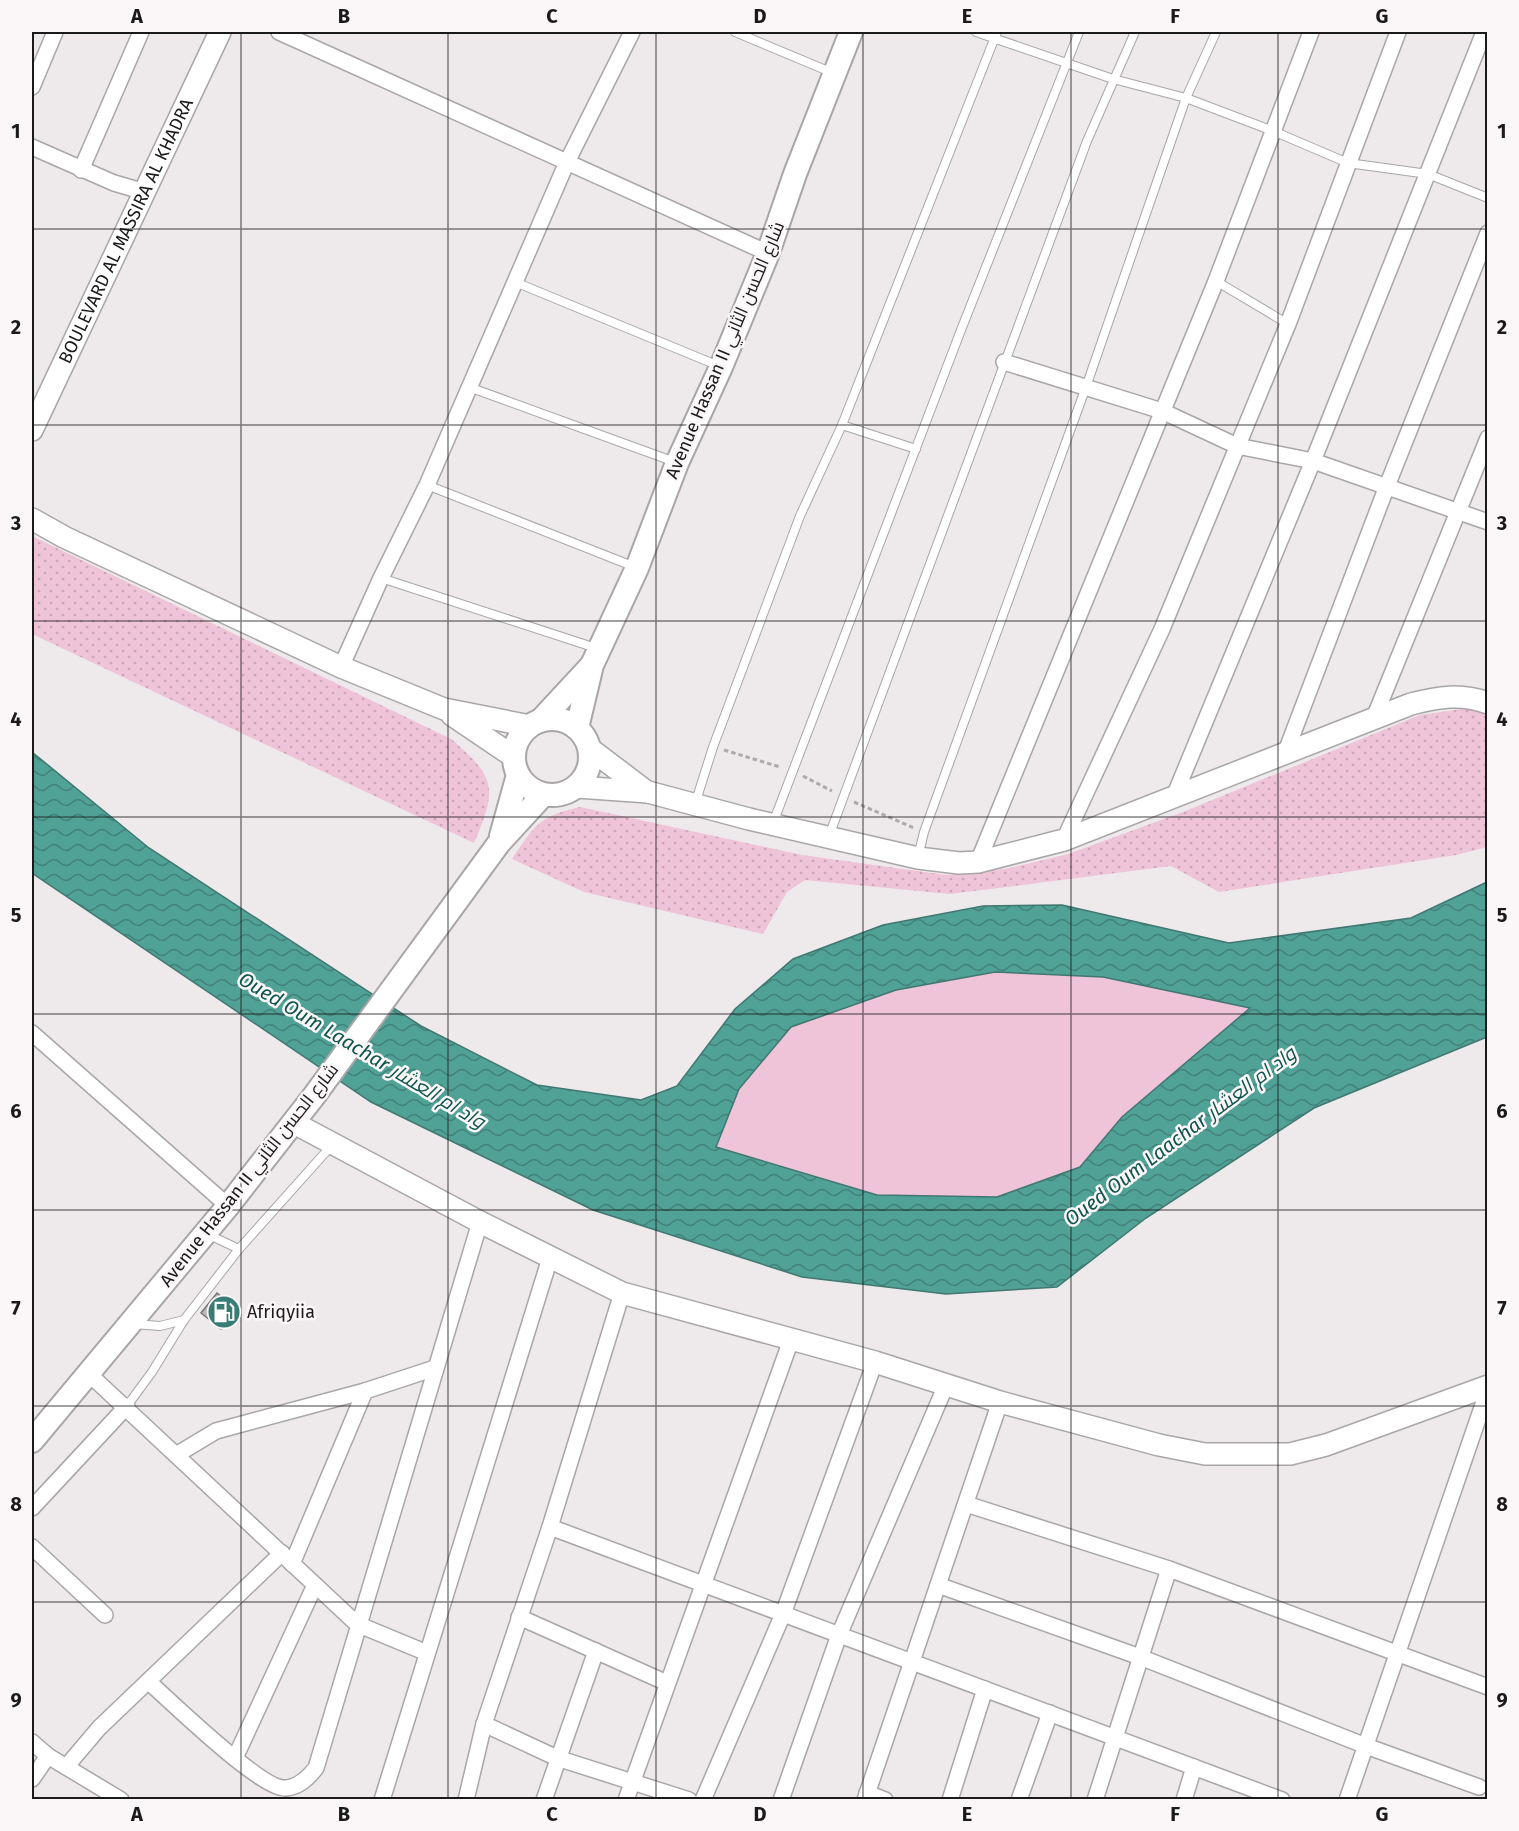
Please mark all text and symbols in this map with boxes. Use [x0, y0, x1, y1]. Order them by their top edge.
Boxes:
text: A [130, 4, 144, 28]
text: B [338, 4, 350, 28]
text: C [546, 4, 558, 28]
text: D [753, 4, 767, 28]
text: E [962, 4, 972, 28]
text: F [1170, 4, 1180, 28]
text: G [1376, 4, 1388, 28]
street label: BOULEVARD AL MASSIRA AL KHADRA [54, 94, 198, 367]
text: 1 [11, 119, 21, 143]
text: 1 [1497, 119, 1507, 143]
street label: Avenue Hassan II شارع الحسن الثاني [661, 218, 792, 483]
text: 2 [11, 315, 21, 339]
text: 2 [1497, 315, 1507, 339]
text: 3 [10, 511, 21, 535]
text: 3 [1496, 511, 1507, 535]
text: 4 [10, 707, 22, 731]
text: 4 [1496, 707, 1508, 731]
text: 5 [11, 903, 22, 927]
text: 5 [1497, 903, 1508, 927]
water label: Oued Oum Laachar واد ام العشار [233, 967, 491, 1136]
water label: Oued Oum Laachar واد ام العشار [1060, 1041, 1302, 1232]
street label: Avenue Hassan II شارع الحسن الثاني [155, 1059, 345, 1293]
text: 6 [10, 1099, 22, 1123]
text: 6 [1496, 1099, 1508, 1123]
fuel station icon: Afriqyiia [206, 1294, 242, 1330]
text: 7 [11, 1296, 21, 1320]
text: 7 [1497, 1296, 1507, 1320]
place label: Afriqyiia [247, 1301, 315, 1323]
text: 8 [10, 1492, 22, 1516]
text: 8 [1496, 1492, 1508, 1516]
text: 9 [10, 1688, 22, 1712]
text: 9 [1496, 1688, 1508, 1712]
text: A [130, 1802, 144, 1826]
text: B [338, 1802, 350, 1826]
text: C [546, 1802, 558, 1826]
text: D [753, 1802, 767, 1826]
text: E [962, 1802, 972, 1826]
text: F [1170, 1802, 1180, 1826]
text: G [1376, 1802, 1388, 1826]

